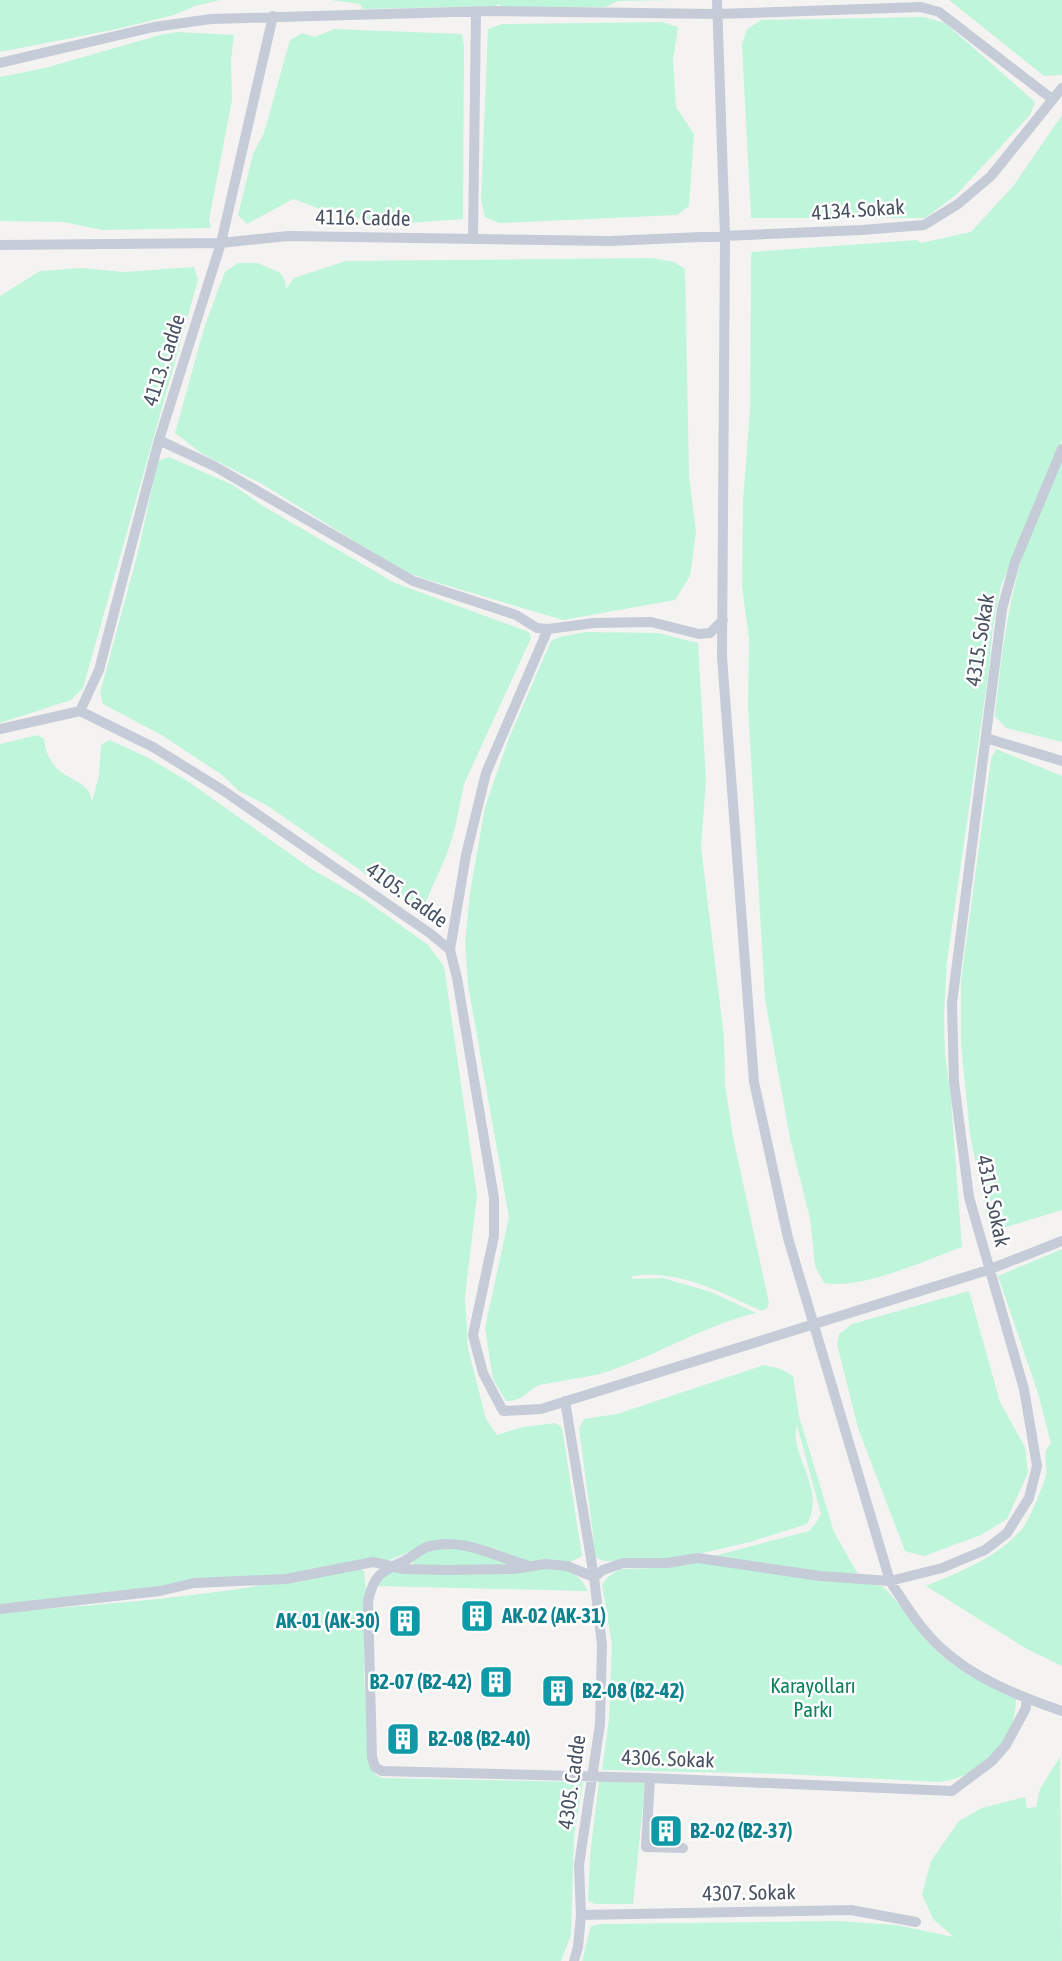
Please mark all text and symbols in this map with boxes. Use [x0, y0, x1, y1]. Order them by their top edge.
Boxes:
street label: 4134. Sokak [811, 194, 905, 224]
street label: 4116. Cadde [315, 204, 411, 230]
street label: 4113. Cadde [137, 311, 189, 408]
street label: 4315. Sokak [960, 592, 998, 688]
street label: 4105. Cadde [362, 857, 453, 932]
street label: 4315. Sokak [973, 1153, 1015, 1249]
building icon: AK-02 (AK-31) [458, 1597, 496, 1635]
building icon: AK-01 (AK-30) [386, 1602, 424, 1640]
place label: AK-02 (AK-31) [501, 1603, 606, 1627]
place label: AK-01 (AK-30) [275, 1608, 380, 1632]
building icon: B2-07 (B2-42) [477, 1663, 515, 1701]
place label: B2-07 (B2-42) [369, 1669, 472, 1693]
building icon: B2-08 (B2-42) [539, 1672, 577, 1710]
park label: Karayolları Parkı [770, 1673, 856, 1721]
place label: B2-08 (B2-42) [582, 1678, 685, 1702]
building icon: B2-08 (B2-40) [384, 1720, 422, 1758]
place label: B2-08 (B2-40) [428, 1726, 531, 1750]
street label: 4305. Cadde [553, 1733, 589, 1830]
street label: 4306. Sokak [621, 1744, 715, 1772]
building icon: B2-02 (B2-37) [647, 1812, 685, 1850]
place label: B2-02 (B2-37) [690, 1818, 793, 1842]
street label: 4307. Sokak [702, 1879, 796, 1905]

